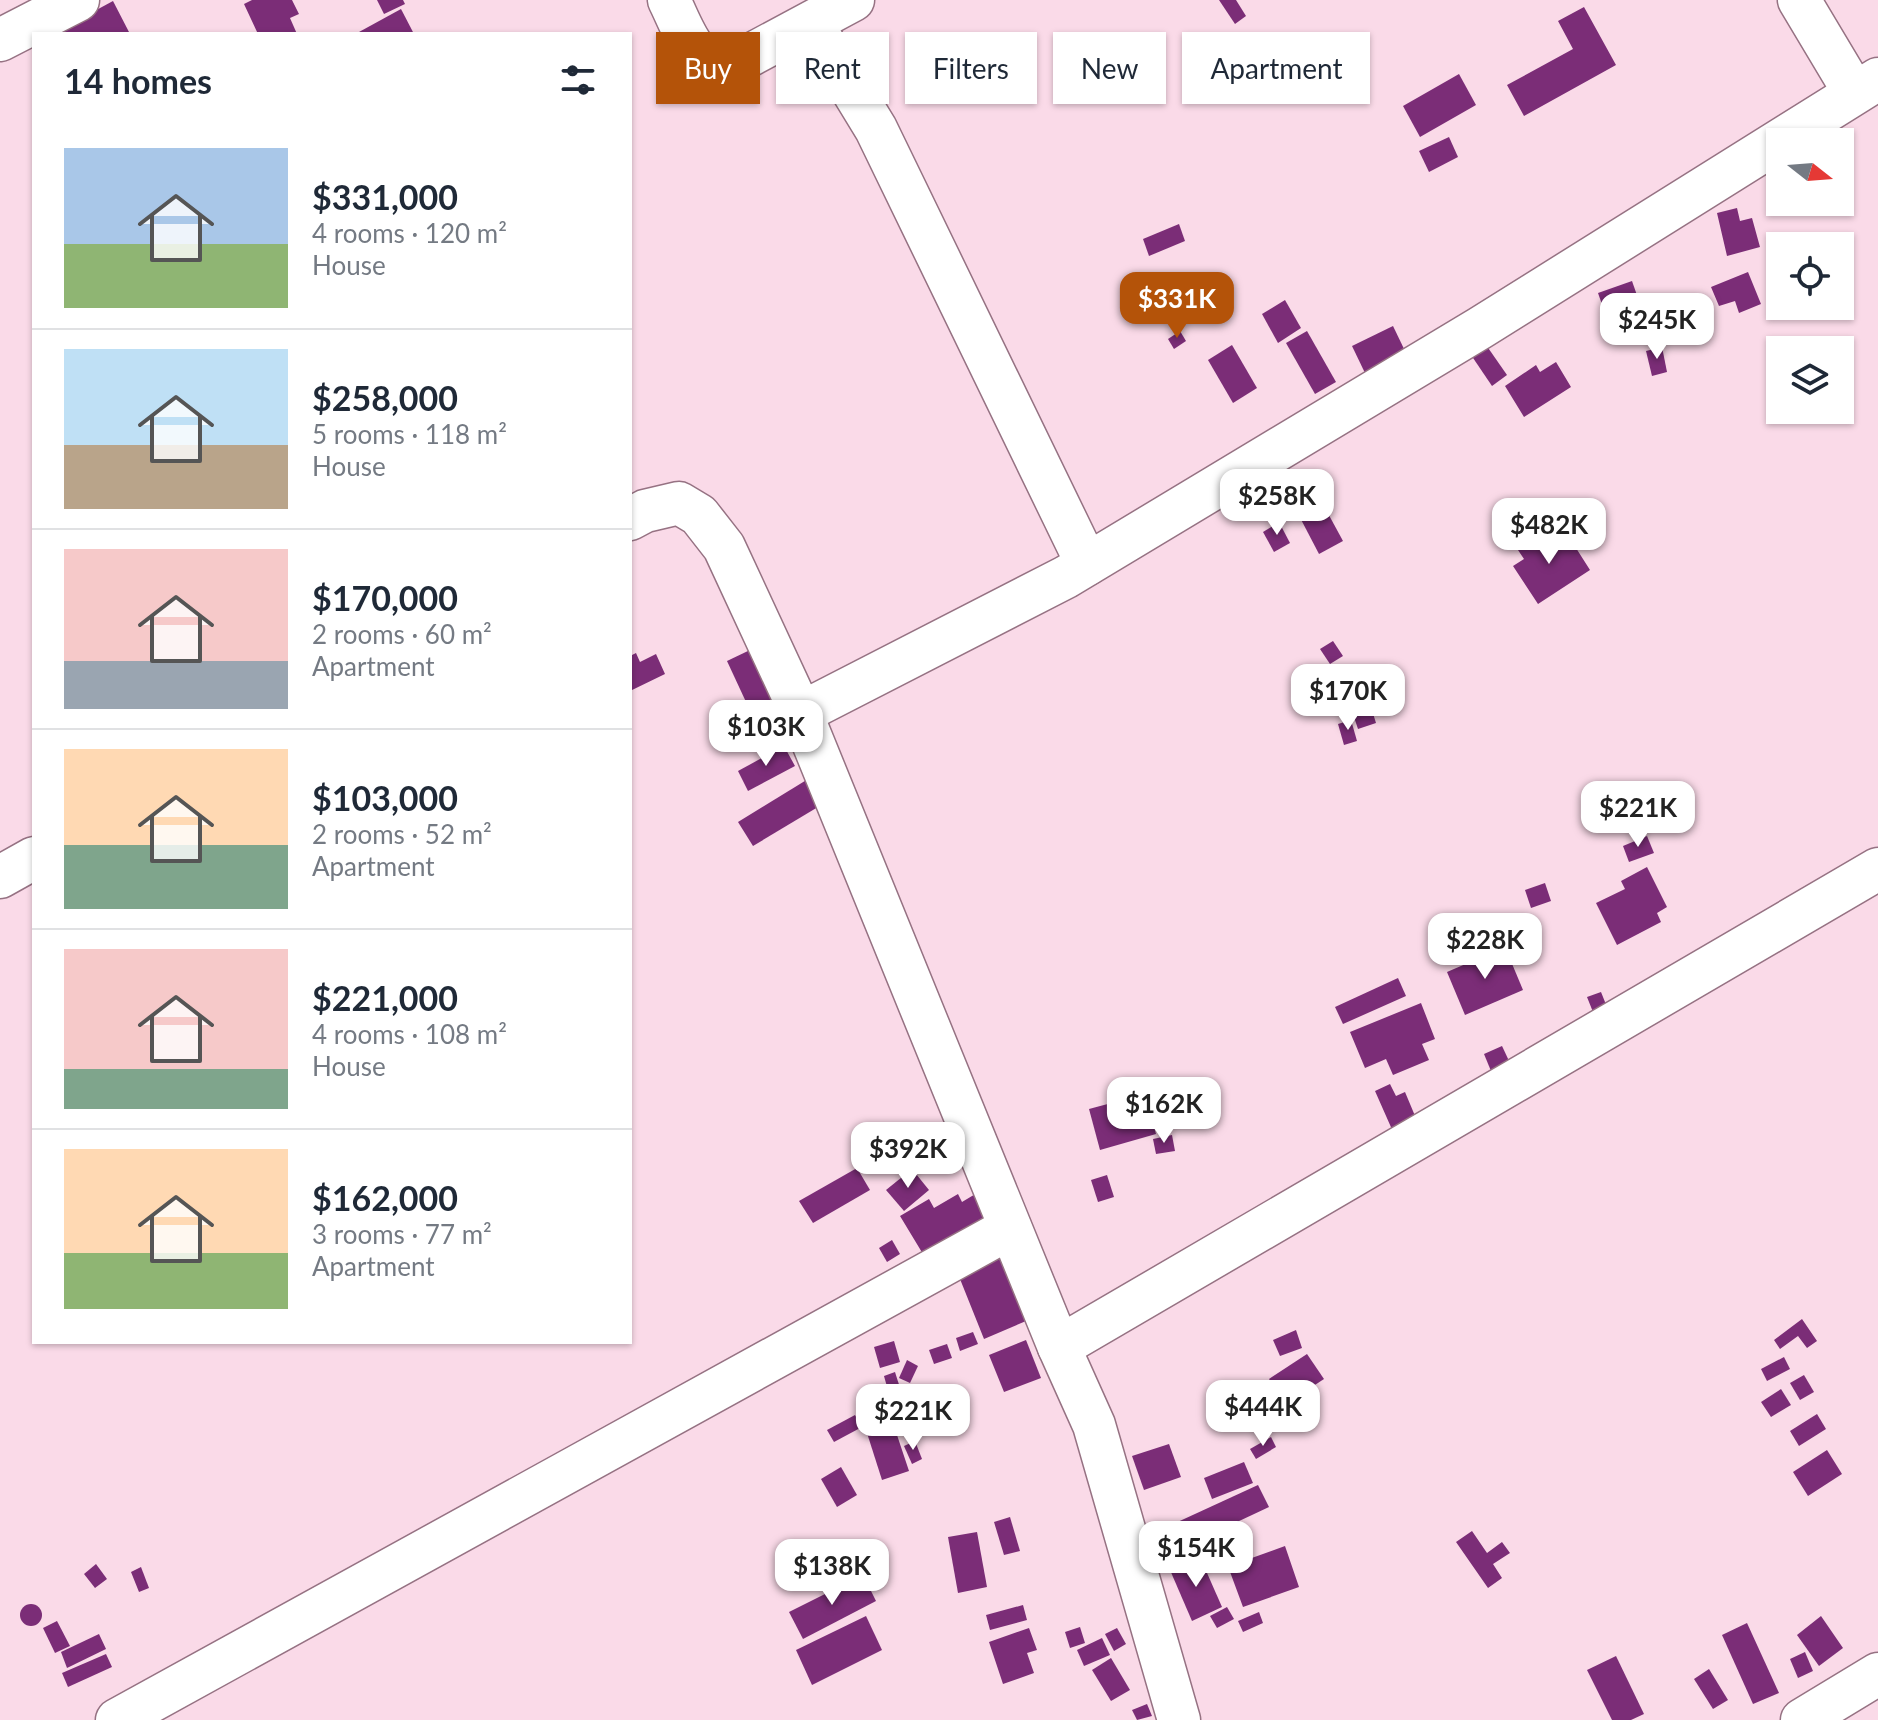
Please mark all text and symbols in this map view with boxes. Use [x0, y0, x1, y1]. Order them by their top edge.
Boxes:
chip: Buy [656, 32, 760, 104]
chip: Rent [776, 32, 889, 104]
chip: Filters [905, 32, 1037, 104]
chip: New [1053, 32, 1166, 104]
chip: Apartment [1182, 32, 1370, 104]
icon: filters [556, 58, 600, 102]
text: 14 homes [64, 60, 212, 101]
north arrow [1766, 128, 1854, 216]
map controls [1766, 128, 1854, 424]
text: $331,000 [312, 176, 458, 217]
icon: home [128, 180, 224, 276]
text: 4 rooms · 120 m² [312, 217, 507, 249]
button: locate [1766, 232, 1854, 320]
text: House [312, 249, 386, 281]
pin: $331K [1121, 272, 1233, 340]
text: $331K [1138, 282, 1216, 314]
pin: $245K [1601, 293, 1713, 361]
text: $245K [1618, 303, 1696, 335]
button: layers [1766, 336, 1854, 424]
text: $258,000 [312, 377, 458, 418]
icon: home [128, 381, 224, 477]
text: 5 rooms · 118 m² [312, 418, 507, 450]
text: House [312, 450, 386, 482]
pin: $258K [1221, 469, 1333, 537]
text: $258K [1238, 479, 1316, 511]
pin: $482K [1493, 498, 1605, 566]
text: $482K [1510, 508, 1588, 540]
text: $170,000 [312, 577, 458, 618]
icon: home [128, 581, 224, 677]
text: 2 rooms · 60 m² [312, 618, 492, 650]
text: Apartment [312, 650, 435, 682]
pin: $170K [1292, 664, 1404, 732]
text: $170K [1309, 674, 1387, 706]
pin: $103K [710, 700, 822, 768]
text: $103K [727, 710, 805, 742]
text: $103,000 [312, 777, 458, 818]
icon: home [128, 781, 224, 877]
pin: $221K [1582, 781, 1694, 849]
text: $221K [1599, 791, 1677, 823]
text: 2 rooms · 52 m² [312, 818, 492, 850]
text: Apartment [312, 850, 435, 882]
pin: $228K [1429, 913, 1541, 981]
text: $228K [1446, 923, 1524, 955]
text: $221,000 [312, 977, 458, 1018]
icon: home [128, 981, 224, 1077]
text: 4 rooms · 108 m² [312, 1018, 507, 1050]
text: House [312, 1050, 386, 1082]
pin: $162K [1108, 1077, 1220, 1145]
text: $162K [1125, 1087, 1203, 1119]
pin: $392K [852, 1122, 964, 1190]
text: $392K [869, 1132, 947, 1164]
text: $162,000 [312, 1177, 458, 1218]
icon: home [128, 1181, 224, 1277]
text: 3 rooms · 77 m² [312, 1218, 492, 1250]
text: Apartment [312, 1250, 435, 1282]
pin: $444K [1207, 1380, 1319, 1448]
pin: $221K [857, 1384, 969, 1452]
text: $444K [1224, 1390, 1302, 1422]
text: $221K [874, 1394, 952, 1426]
pin: $154K [1140, 1521, 1252, 1589]
text: $154K [1157, 1531, 1235, 1563]
pin: $138K [776, 1539, 888, 1607]
text: $138K [793, 1549, 871, 1581]

